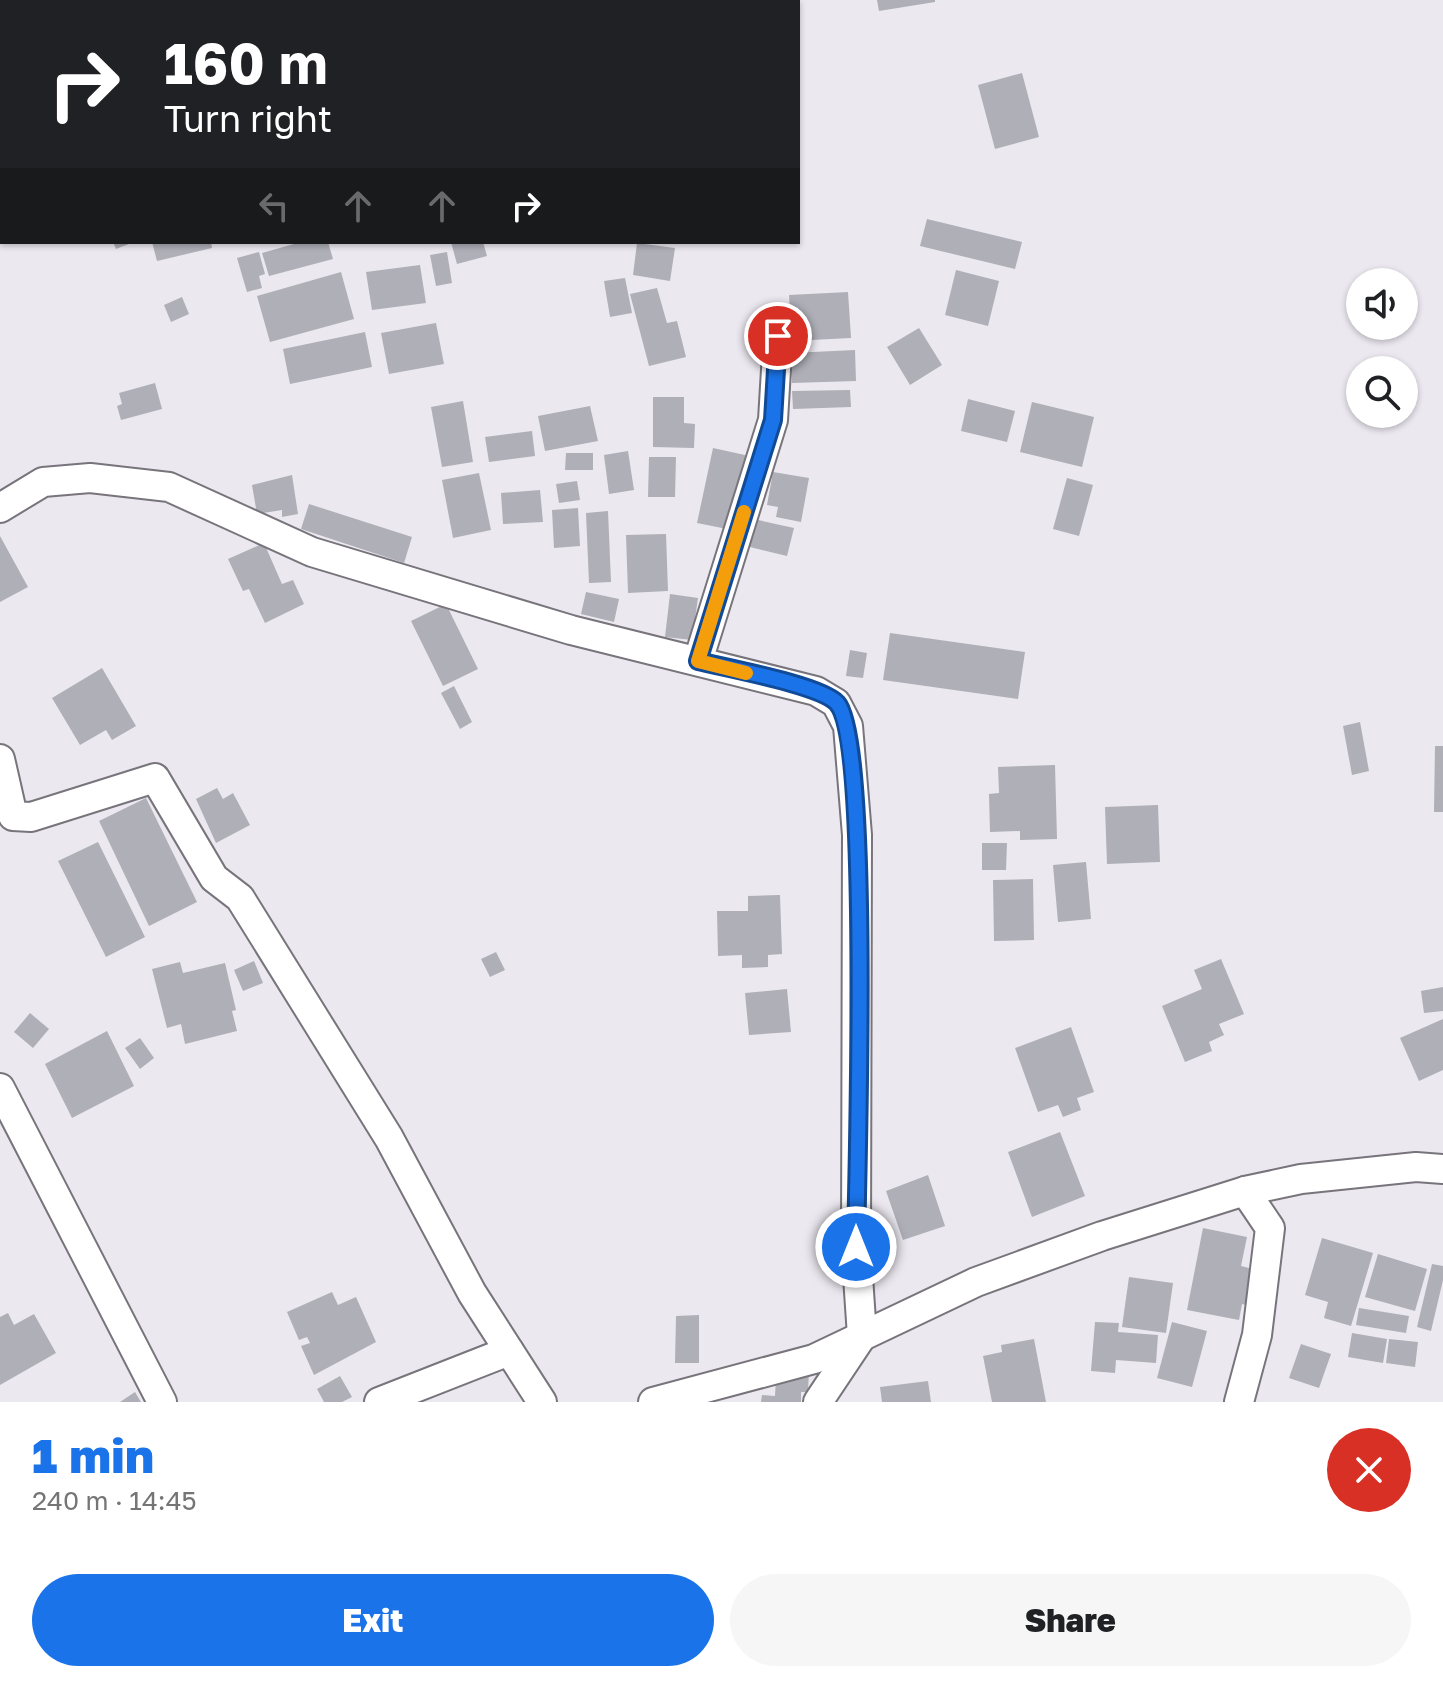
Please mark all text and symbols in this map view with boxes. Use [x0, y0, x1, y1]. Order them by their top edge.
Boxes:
text: 160 m [164, 29, 328, 96]
icon: right [32, 32, 136, 136]
text: Turn right [164, 97, 332, 140]
icon: left [252, 184, 296, 228]
icon: ahead [336, 184, 380, 228]
icon: ahead [420, 184, 464, 228]
icon: right [504, 184, 548, 228]
map controls [1346, 268, 1418, 428]
button: sound [1346, 268, 1418, 340]
pin [744, 302, 812, 370]
icon: arrive [756, 314, 800, 358]
button: search [1346, 356, 1418, 428]
position arrow [814, 1205, 898, 1289]
text: 1 min [32, 1426, 154, 1484]
button: close [1327, 1428, 1411, 1512]
text: 240 m · 14:45 [32, 1485, 197, 1516]
button: Exit [32, 1574, 714, 1666]
button: Share [730, 1574, 1411, 1666]

